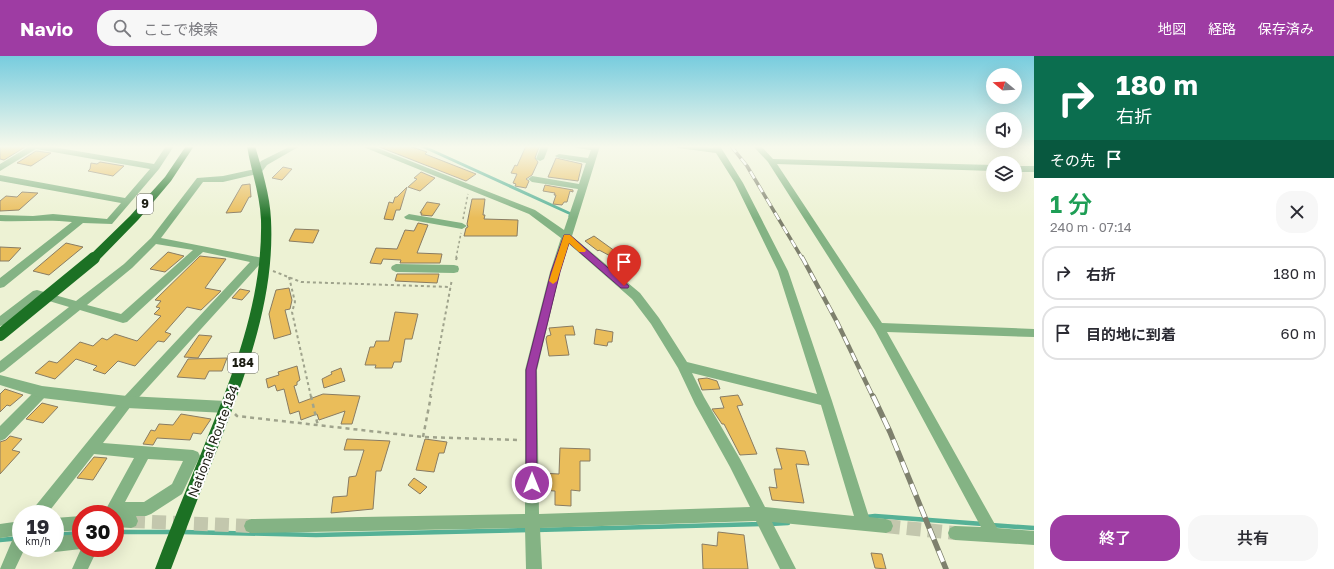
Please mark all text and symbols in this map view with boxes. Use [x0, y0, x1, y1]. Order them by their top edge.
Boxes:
search box [97, 10, 377, 46]
text: Navio [20, 17, 73, 40]
icon: search [111, 17, 133, 39]
text: ここで検索 [143, 20, 218, 38]
text: 地図 [1158, 20, 1186, 37]
text: 経路 [1208, 20, 1236, 37]
text: 保存済み [1258, 20, 1314, 37]
north arrow [986, 68, 1022, 104]
map controls [986, 68, 1022, 192]
text: 180 m [1116, 68, 1198, 101]
icon: right [1050, 72, 1102, 124]
text: 右折 [1116, 105, 1152, 127]
button: sound [986, 112, 1022, 148]
icon: arrive [1103, 148, 1125, 170]
text: その先 [1050, 151, 1095, 169]
button: layers [986, 156, 1022, 192]
text: 1 分 [1050, 189, 1092, 218]
button: close [1276, 191, 1318, 233]
road number: 9 [137, 194, 153, 214]
text: 240 m · 07:14 [1050, 219, 1132, 235]
pin [607, 245, 641, 286]
icon: arrive [613, 251, 635, 273]
icon: right [1052, 262, 1074, 284]
text: 180 m [1273, 264, 1316, 282]
text: 右折 [1086, 265, 1116, 283]
icon: arrive [1052, 322, 1074, 344]
text: 60 m [1281, 324, 1316, 342]
text: 目的地に到着 [1086, 325, 1176, 343]
road number: 184 [228, 353, 258, 373]
street label: National Route 184 [184, 383, 242, 499]
position arrow [511, 462, 553, 504]
speed limit sign: 30 [72, 505, 124, 557]
text: 19 [26, 514, 49, 538]
button: 終了 [1050, 515, 1180, 561]
button: 共有 [1188, 515, 1318, 561]
text: km/h [25, 535, 51, 547]

